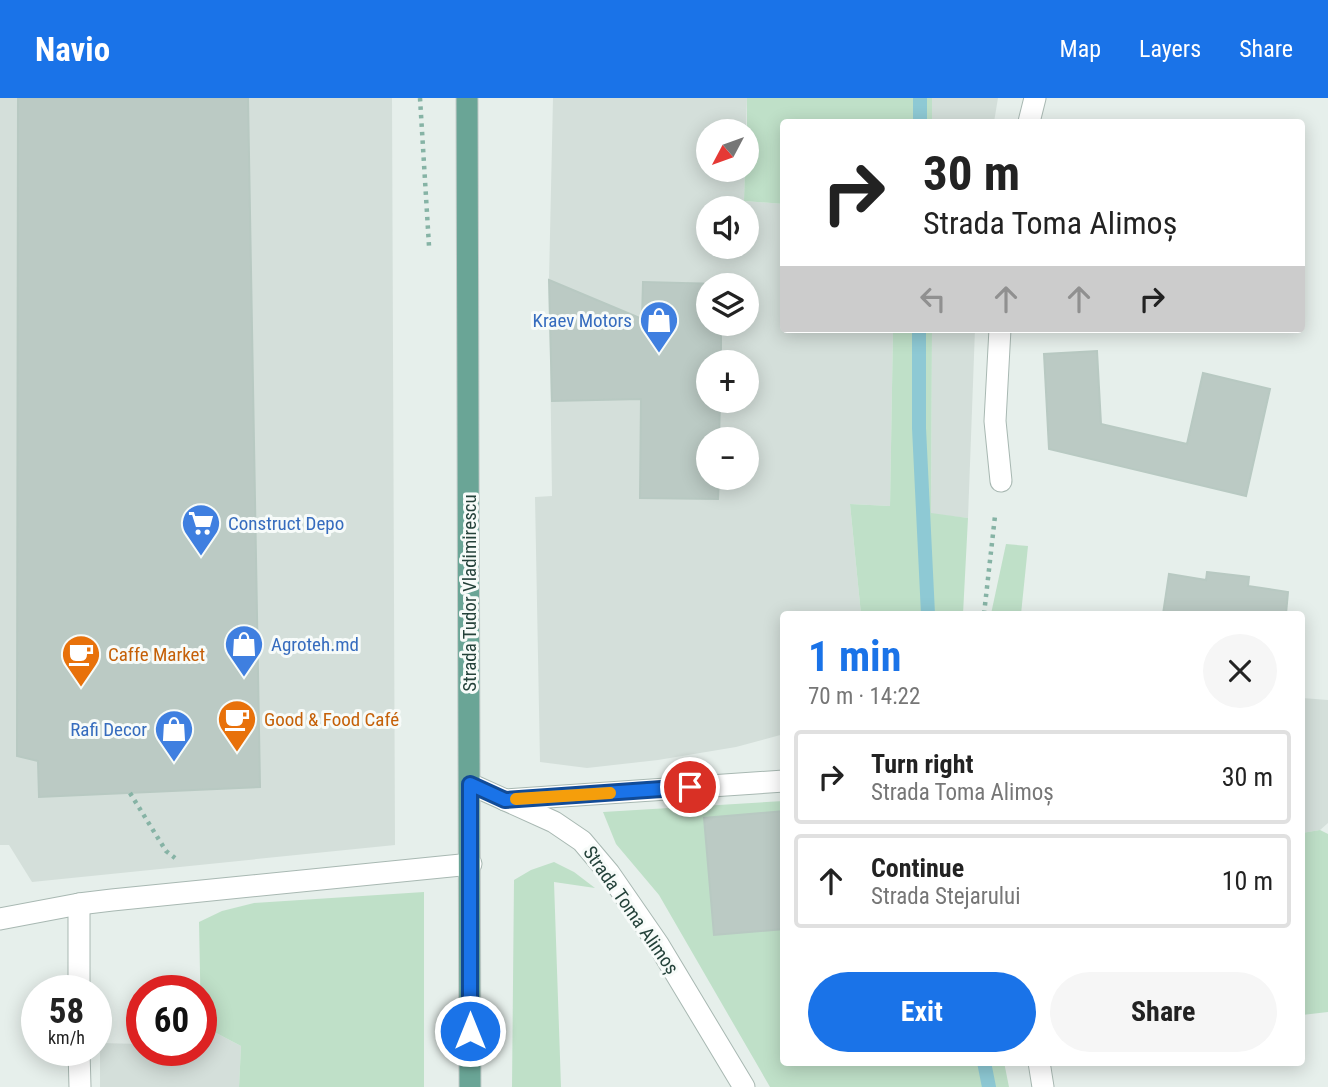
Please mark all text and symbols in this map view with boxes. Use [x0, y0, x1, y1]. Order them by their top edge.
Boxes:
text: Navio [35, 30, 110, 69]
text: Map [1060, 35, 1101, 63]
text: Layers [1139, 35, 1201, 63]
text: Share [1239, 35, 1293, 63]
north arrow [696, 119, 760, 182]
map controls [696, 119, 759, 490]
text: 30 m [923, 145, 1020, 202]
icon: right [808, 147, 899, 238]
button: sound [696, 196, 759, 259]
text: Strada Toma Alimoș [923, 204, 1177, 242]
button: layers [696, 273, 759, 336]
icon: left [914, 280, 952, 318]
icon: ahead [987, 280, 1025, 318]
icon: ahead [1060, 280, 1098, 318]
icon: right [1133, 280, 1171, 318]
shop icon: Kraev Motors [638, 299, 680, 354]
place label: Kraev Motors [533, 309, 632, 332]
button: + [696, 350, 759, 413]
button: − [696, 427, 759, 490]
street label: Strada Tudor Vladimirescu [458, 494, 481, 692]
supermarket icon: Construct Depo [180, 502, 222, 557]
place label: Construct Depo [228, 512, 344, 535]
shop icon: Agroteh.md [223, 623, 265, 678]
text: 1 min [808, 632, 901, 681]
cafe icon: Caffe Market [60, 633, 102, 688]
place label: Agroteh.md [271, 633, 359, 656]
button: close [1203, 634, 1277, 708]
place label: Caffe Market [108, 643, 205, 666]
text: 70 m · 14:22 [808, 683, 920, 710]
cafe icon: Good & Food Café [216, 698, 258, 753]
shop icon: Rafi Decor [153, 708, 195, 763]
place label: Good & Food Café [264, 708, 399, 731]
place label: Rafi Decor [70, 718, 147, 741]
text: Turn right [871, 749, 973, 779]
pin [660, 757, 720, 817]
icon: right [812, 758, 850, 796]
text: 30 m [1222, 762, 1273, 792]
icon: arrive [671, 768, 709, 806]
text: Strada Toma Alimoș [871, 779, 1054, 806]
street label: Strada Toma Alimoș [578, 842, 684, 978]
text: Continue [871, 853, 964, 883]
icon: ahead [812, 862, 850, 900]
text: 10 m [1222, 866, 1273, 896]
text: Strada Stejarului [871, 883, 1021, 910]
button: Exit [808, 972, 1036, 1052]
button: Share [1050, 972, 1277, 1052]
speed limit sign: 60 [126, 975, 217, 1066]
text: 58 [49, 991, 84, 1032]
position arrow [433, 994, 507, 1068]
text: km/h [48, 1027, 85, 1048]

